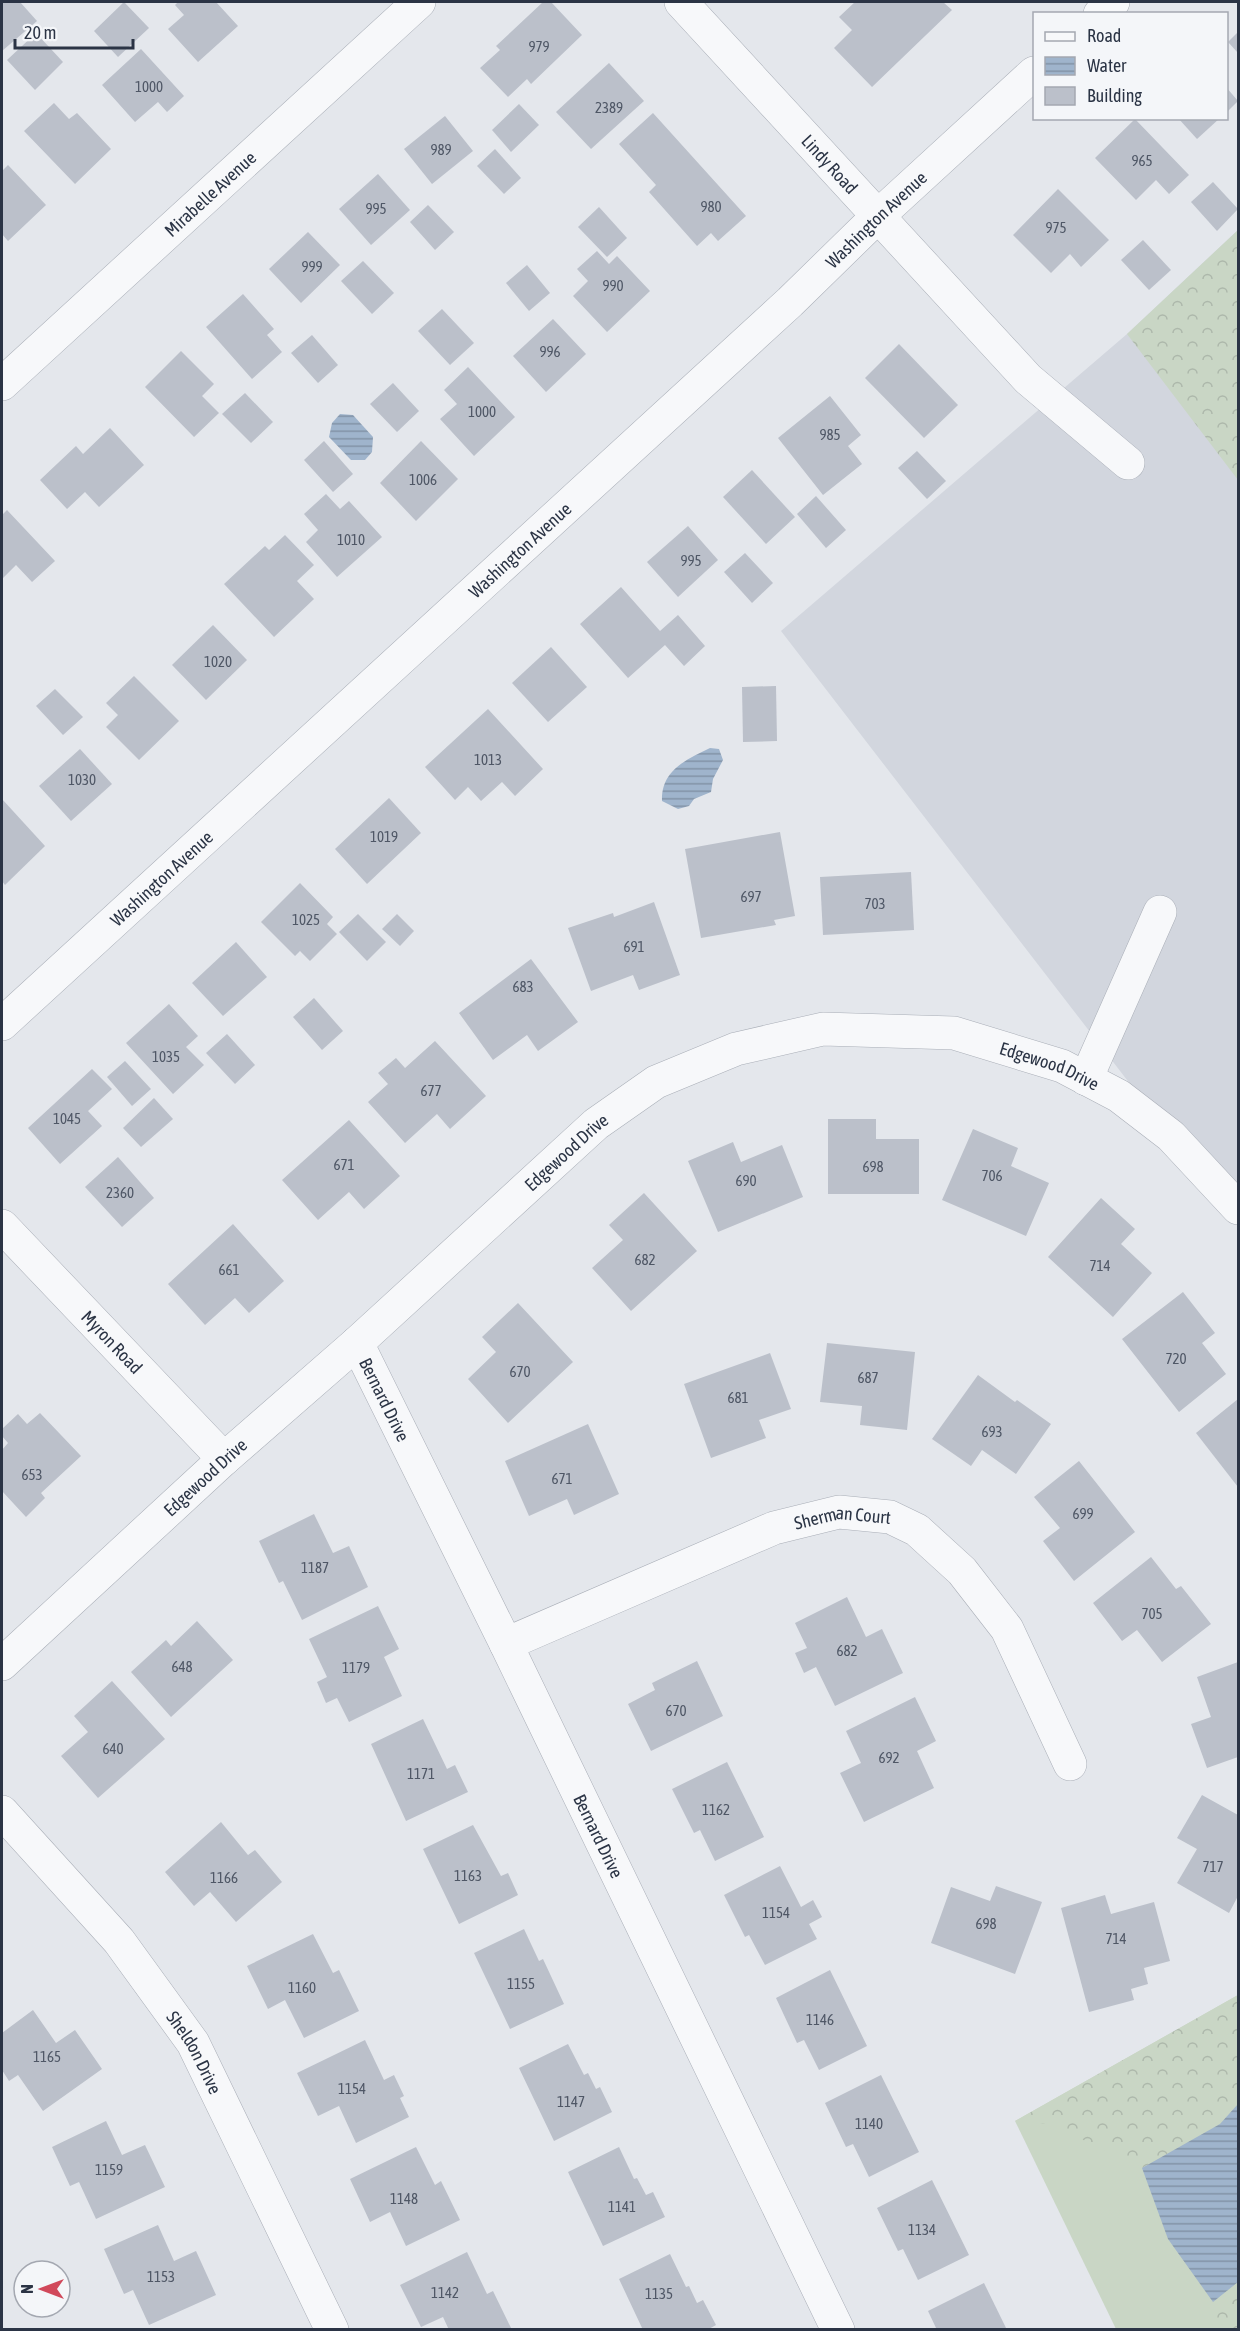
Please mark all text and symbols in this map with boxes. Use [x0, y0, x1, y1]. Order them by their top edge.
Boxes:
scale bar [15, 12, 134, 50]
legend [1033, 12, 1228, 120]
text: 20 m [24, 22, 56, 43]
text: Road [1087, 25, 1121, 46]
house number: 979 [528, 38, 550, 55]
text: Water [1087, 55, 1127, 76]
house number: 1000 [135, 78, 163, 95]
text: Building [1087, 85, 1142, 106]
house number: 2389 [595, 99, 623, 116]
street label: Lindy Road [798, 130, 862, 198]
house number: 989 [430, 141, 452, 158]
street label: Mirabelle Avenue [160, 147, 260, 240]
house number: 965 [1131, 152, 1153, 169]
street label: Washington Avenue [821, 167, 931, 272]
house number: 980 [700, 198, 722, 215]
house number: 995 [365, 200, 387, 217]
house number: 975 [1045, 219, 1067, 236]
house number: 999 [301, 258, 323, 275]
house number: 990 [602, 277, 624, 294]
house number: 996 [539, 343, 561, 360]
house number: 1000 [468, 403, 496, 420]
house number: 985 [819, 426, 841, 443]
house number: 1006 [409, 471, 437, 488]
street label: Washington Avenue [464, 498, 575, 602]
house number: 1010 [337, 531, 365, 548]
house number: 995 [680, 552, 702, 569]
house number: 1020 [204, 653, 232, 670]
house number: 1013 [474, 751, 502, 768]
house number: 1030 [68, 771, 96, 788]
street label: Washington Avenue [106, 826, 217, 930]
house number: 1019 [370, 828, 398, 845]
house number: 697 [740, 888, 762, 905]
house number: 703 [864, 895, 886, 912]
house number: 1025 [292, 911, 320, 928]
house number: 691 [623, 938, 645, 955]
house number: 683 [512, 978, 534, 995]
street label: Edgewood Drive [997, 1037, 1103, 1094]
house number: 1035 [152, 1048, 180, 1065]
house number: 677 [420, 1082, 442, 1099]
street label: Edgewood Drive [520, 1109, 612, 1195]
house number: 1045 [53, 1110, 81, 1127]
house number: 671 [333, 1156, 355, 1173]
house number: 698 [862, 1158, 884, 1175]
house number: 706 [981, 1167, 1003, 1184]
house number: 690 [735, 1172, 757, 1189]
house number: 2360 [106, 1184, 134, 1201]
house number: 682 [634, 1251, 656, 1268]
house number: 714 [1089, 1257, 1111, 1274]
house number: 661 [218, 1261, 240, 1278]
street label: Myron Road [78, 1306, 147, 1378]
house number: 720 [1165, 1350, 1187, 1367]
street label: Bernard Drive [355, 1354, 414, 1445]
house number: 670 [509, 1363, 531, 1380]
house number: 687 [857, 1369, 879, 1386]
house number: 681 [727, 1389, 749, 1406]
house number: 693 [981, 1423, 1003, 1440]
street label: Edgewood Drive [159, 1434, 251, 1520]
house number: 653 [21, 1466, 43, 1483]
house number: 671 [551, 1470, 573, 1487]
street label: Sherman Court [792, 1501, 892, 1533]
house number: 699 [1072, 1505, 1094, 1522]
house number: 1187 [301, 1559, 329, 1576]
house number: 705 [1141, 1605, 1163, 1622]
house number: 682 [836, 1642, 858, 1659]
house number: 648 [171, 1658, 193, 1675]
house number: 1179 [342, 1659, 370, 1676]
house number: 670 [665, 1702, 687, 1719]
house number: 640 [102, 1740, 124, 1757]
house number: 692 [878, 1749, 900, 1766]
house number: 1171 [407, 1765, 435, 1782]
street label: Bernard Drive [570, 1791, 628, 1881]
house number: 1162 [702, 1801, 730, 1818]
house number: 717 [1202, 1858, 1224, 1875]
house number: 1163 [454, 1867, 482, 1884]
house number: 1166 [210, 1869, 238, 1886]
house number: 1154 [762, 1904, 790, 1921]
house number: 698 [975, 1915, 997, 1932]
house number: 714 [1105, 1930, 1127, 1947]
house number: 1155 [507, 1975, 535, 1992]
house number: 1160 [288, 1979, 316, 1996]
street label: Sheldon Drive [163, 2007, 226, 2097]
house number: 1146 [806, 2011, 834, 2028]
house number: 1165 [33, 2048, 61, 2065]
house number: 1154 [338, 2080, 366, 2097]
house number: 1147 [557, 2093, 585, 2110]
house number: 1140 [855, 2115, 883, 2132]
house number: 1159 [95, 2161, 123, 2178]
house number: 1148 [390, 2190, 418, 2207]
house number: 1141 [608, 2198, 636, 2215]
house number: 1134 [908, 2221, 936, 2238]
north arrow [12, 2259, 72, 2319]
house number: 1153 [147, 2268, 175, 2285]
text: N [18, 2284, 36, 2294]
house number: 1142 [431, 2284, 459, 2301]
house number: 1135 [645, 2285, 673, 2302]

